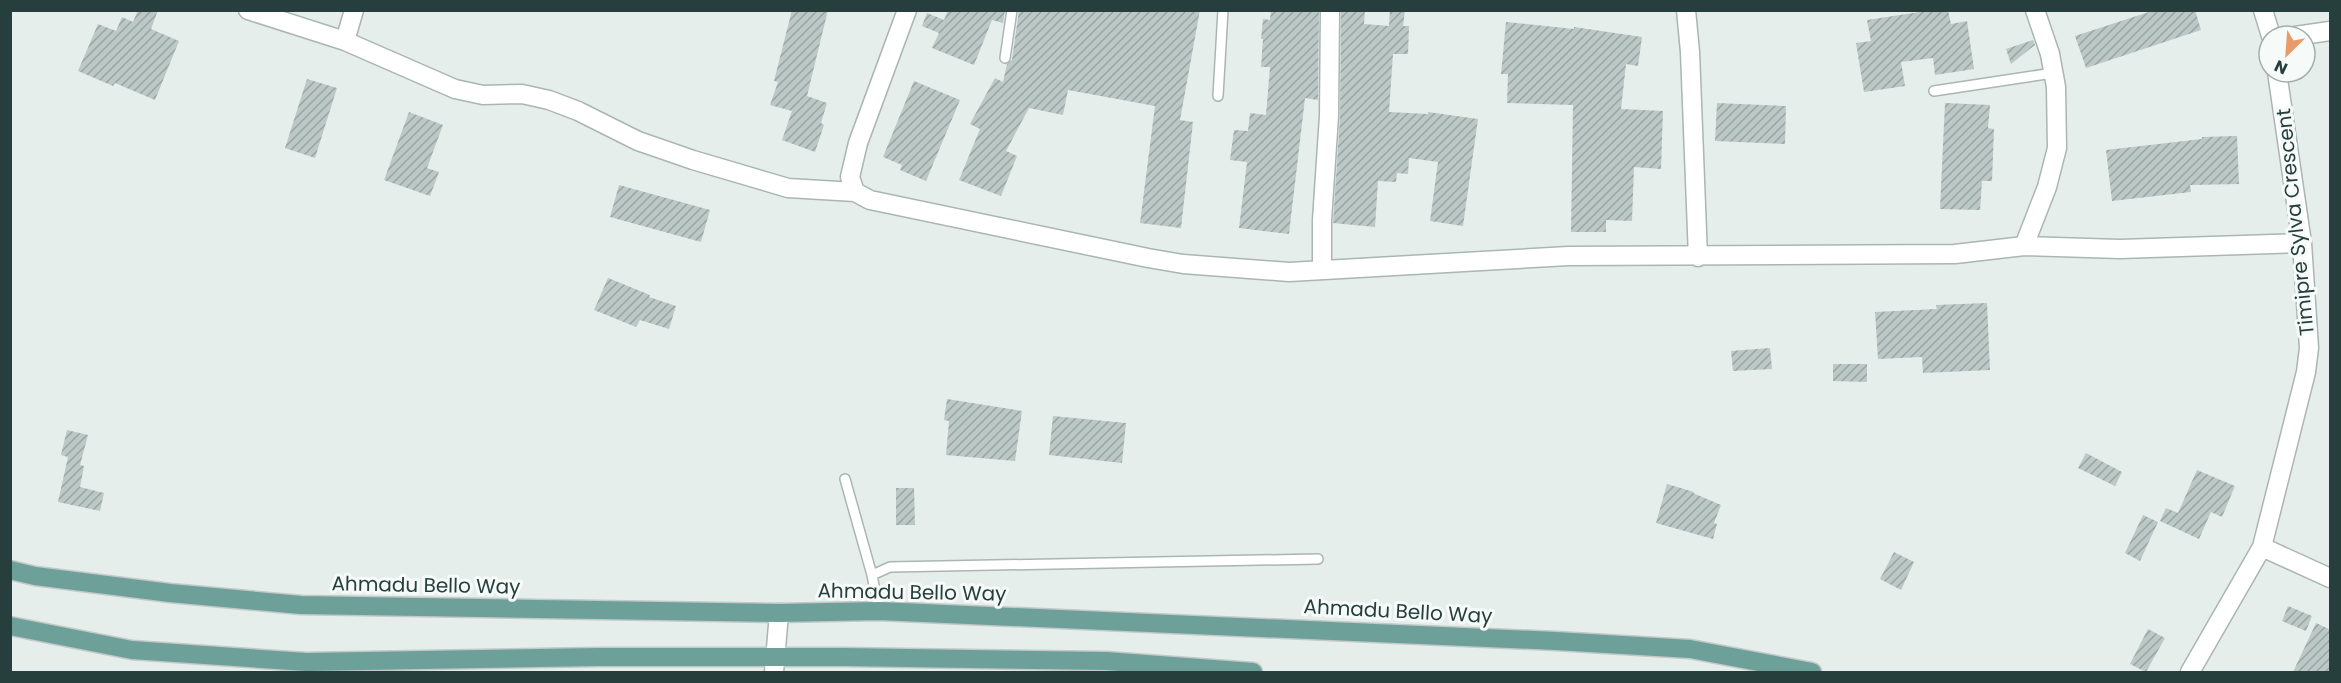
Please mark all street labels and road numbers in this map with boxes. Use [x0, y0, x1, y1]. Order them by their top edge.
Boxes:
street label: Timipre Sylva Crescent [2269, 107, 2321, 337]
street label: Ahmadu Bello Way [331, 569, 521, 601]
street label: Ahmadu Bello Way [817, 576, 1007, 608]
street label: Ahmadu Bello Way [1303, 592, 1493, 630]

